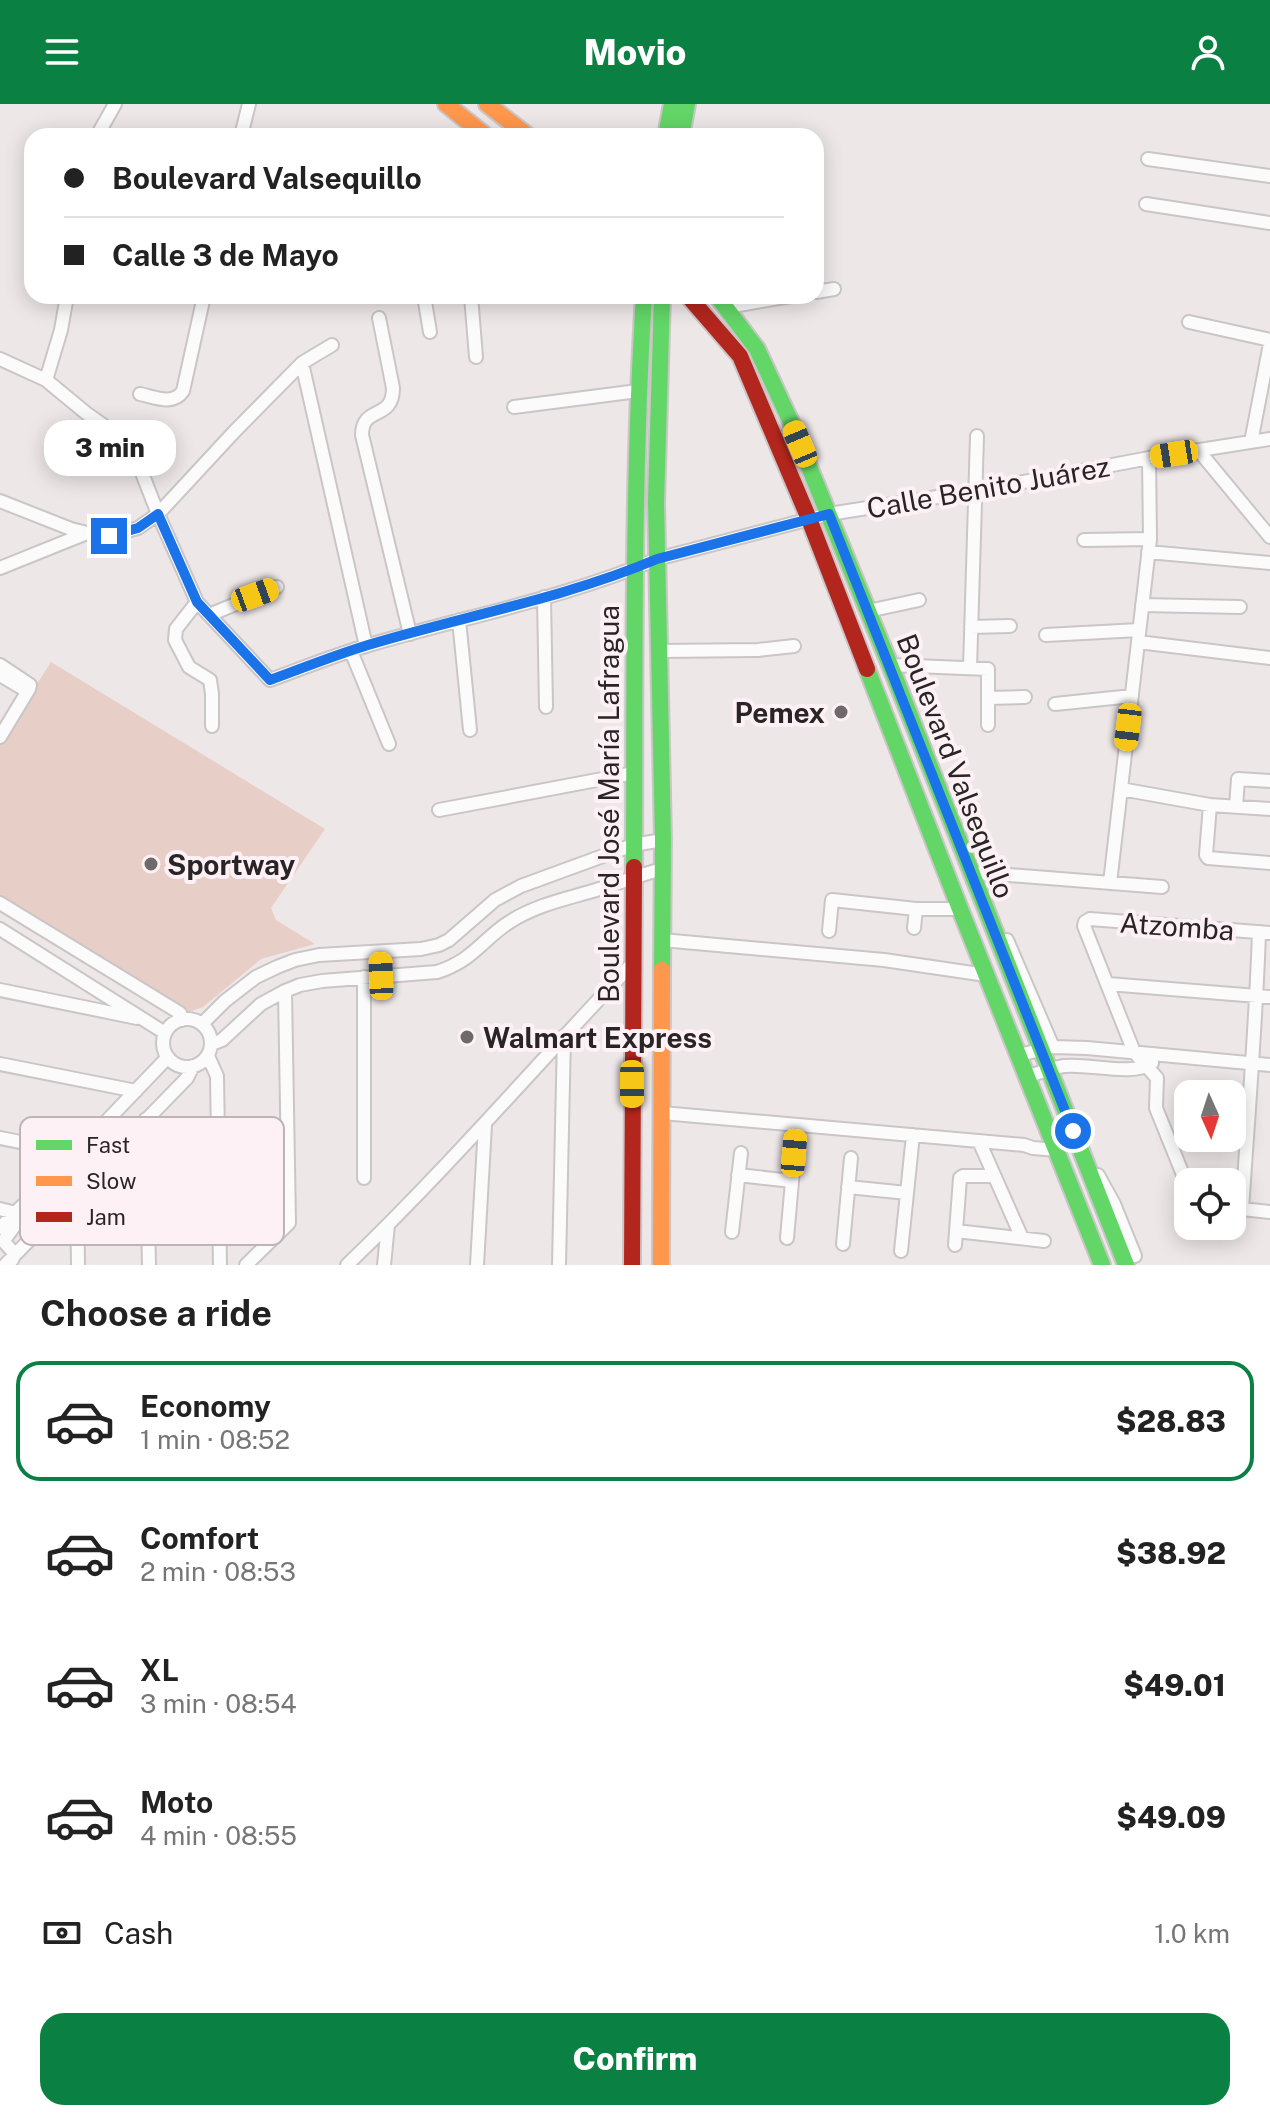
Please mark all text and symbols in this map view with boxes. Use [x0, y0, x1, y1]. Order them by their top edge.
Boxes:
icon: menu [40, 30, 84, 74]
icon: person [1186, 30, 1230, 74]
text: Movio [583, 31, 687, 73]
text: Boulevard Valsequillo [112, 160, 422, 196]
text: Calle 3 de Mayo [112, 237, 339, 273]
car [780, 417, 820, 471]
callout: 3 min [43, 420, 175, 476]
text: 3 min [75, 432, 145, 463]
car [1148, 438, 1200, 470]
street label: Calle Benito Juárez [864, 449, 1112, 525]
route end [91, 518, 127, 554]
car [228, 576, 282, 614]
street label: Boulevard José María Lafragua [592, 605, 625, 1003]
street label: Boulevard Valsequillo [890, 629, 1022, 903]
place label: Pemex [735, 696, 825, 729]
car [1113, 702, 1143, 752]
marker: Pemex [832, 703, 850, 721]
place label: Sportway [167, 848, 295, 881]
marker: Sportway [142, 855, 160, 873]
street label: Atzomba [1119, 906, 1235, 946]
car [368, 952, 394, 1000]
place label: Walmart Express [483, 1021, 712, 1054]
marker: Walmart Express [458, 1028, 476, 1046]
car [620, 1060, 644, 1108]
north arrow [1174, 1080, 1246, 1152]
map controls [1174, 1080, 1246, 1240]
route start [1055, 1113, 1091, 1149]
legend [20, 1117, 284, 1245]
car [780, 1128, 808, 1178]
text: Fast [86, 1132, 130, 1158]
text: Slow [86, 1168, 136, 1194]
button: locate [1174, 1168, 1246, 1240]
text: Jam [86, 1204, 126, 1230]
text: Choose a ride [40, 1292, 272, 1334]
icon: car [44, 1385, 116, 1457]
text: Economy [140, 1388, 271, 1424]
text: $28.83 [1116, 1403, 1226, 1439]
text: 1 min · 08:52 [140, 1424, 290, 1455]
icon: car [44, 1517, 116, 1589]
text: Comfort [140, 1520, 259, 1556]
text: $38.92 [1116, 1535, 1226, 1571]
text: 2 min · 08:53 [140, 1556, 296, 1587]
icon: car [44, 1649, 116, 1721]
text: XL [140, 1652, 179, 1688]
text: $49.01 [1123, 1667, 1226, 1703]
text: 3 min · 08:54 [140, 1688, 297, 1719]
icon: car [44, 1781, 116, 1853]
text: Moto [140, 1784, 213, 1820]
text: $49.09 [1116, 1799, 1226, 1835]
text: 4 min · 08:55 [140, 1820, 297, 1851]
icon: cash [40, 1911, 84, 1955]
text: Cash [104, 1915, 173, 1951]
text: 1.0 km [1154, 1918, 1230, 1949]
button: Confirm [40, 2013, 1230, 2105]

